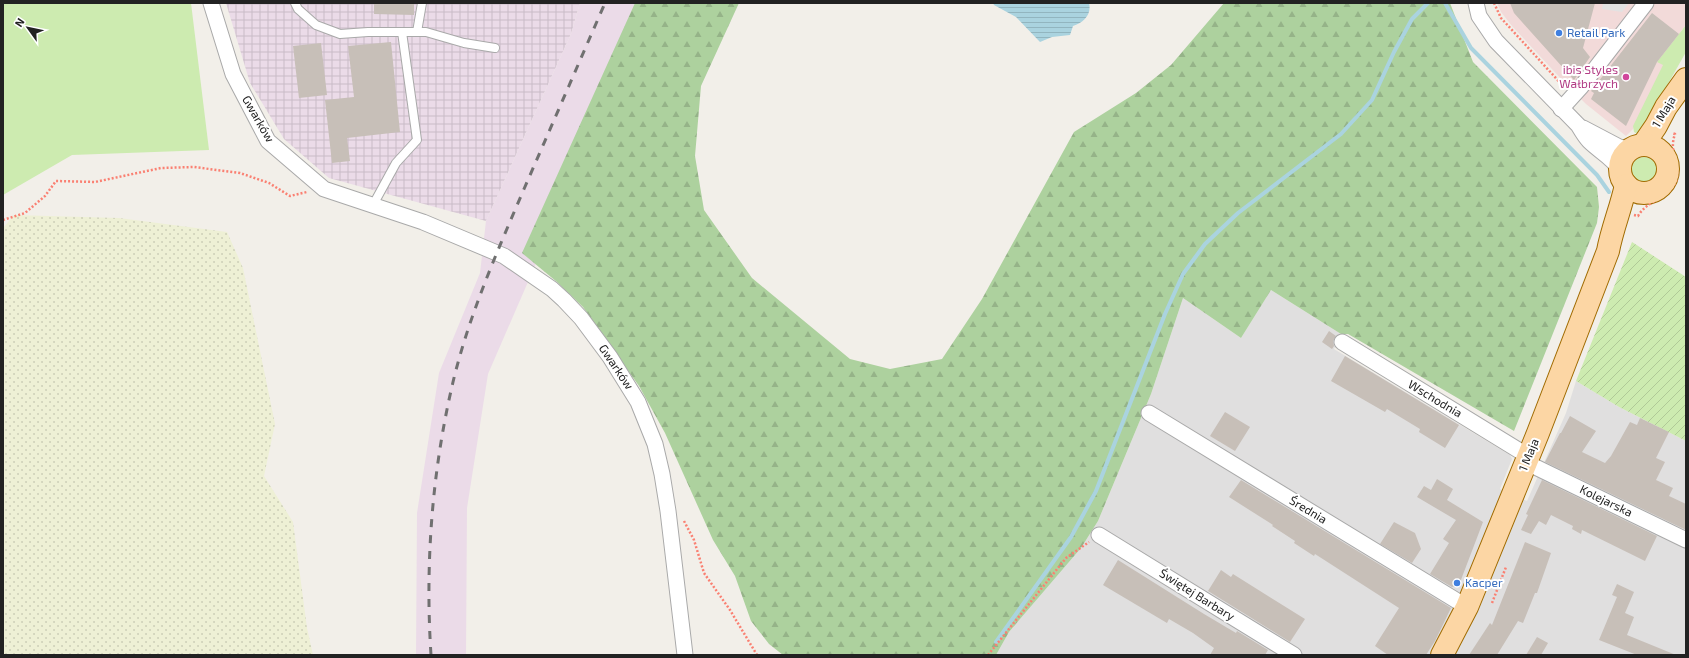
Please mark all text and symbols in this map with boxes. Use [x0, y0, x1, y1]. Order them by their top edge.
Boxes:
north arrow [8, 8, 48, 48]
text: N [12, 15, 27, 29]
place label: Retail Park [1567, 25, 1625, 39]
marker: Retail Park [1554, 28, 1564, 38]
place label: ibis Styles Wałbrzych [1559, 62, 1618, 90]
marker: ibis Styles Wałbrzych [1621, 72, 1631, 82]
street label: Gwarków [240, 93, 278, 144]
street label: 1 Maja [1648, 93, 1679, 130]
street label: Gwarków [597, 341, 637, 392]
street label: Wschodnia [1406, 377, 1465, 420]
street label: 1 Maja [1515, 436, 1542, 473]
street label: Kolejarska [1577, 481, 1635, 520]
street label: Średnia [1287, 493, 1330, 526]
street label: Świętej Barbary [1157, 565, 1238, 624]
place label: Kacper [1465, 575, 1503, 589]
marker: Kacper [1452, 578, 1462, 588]

